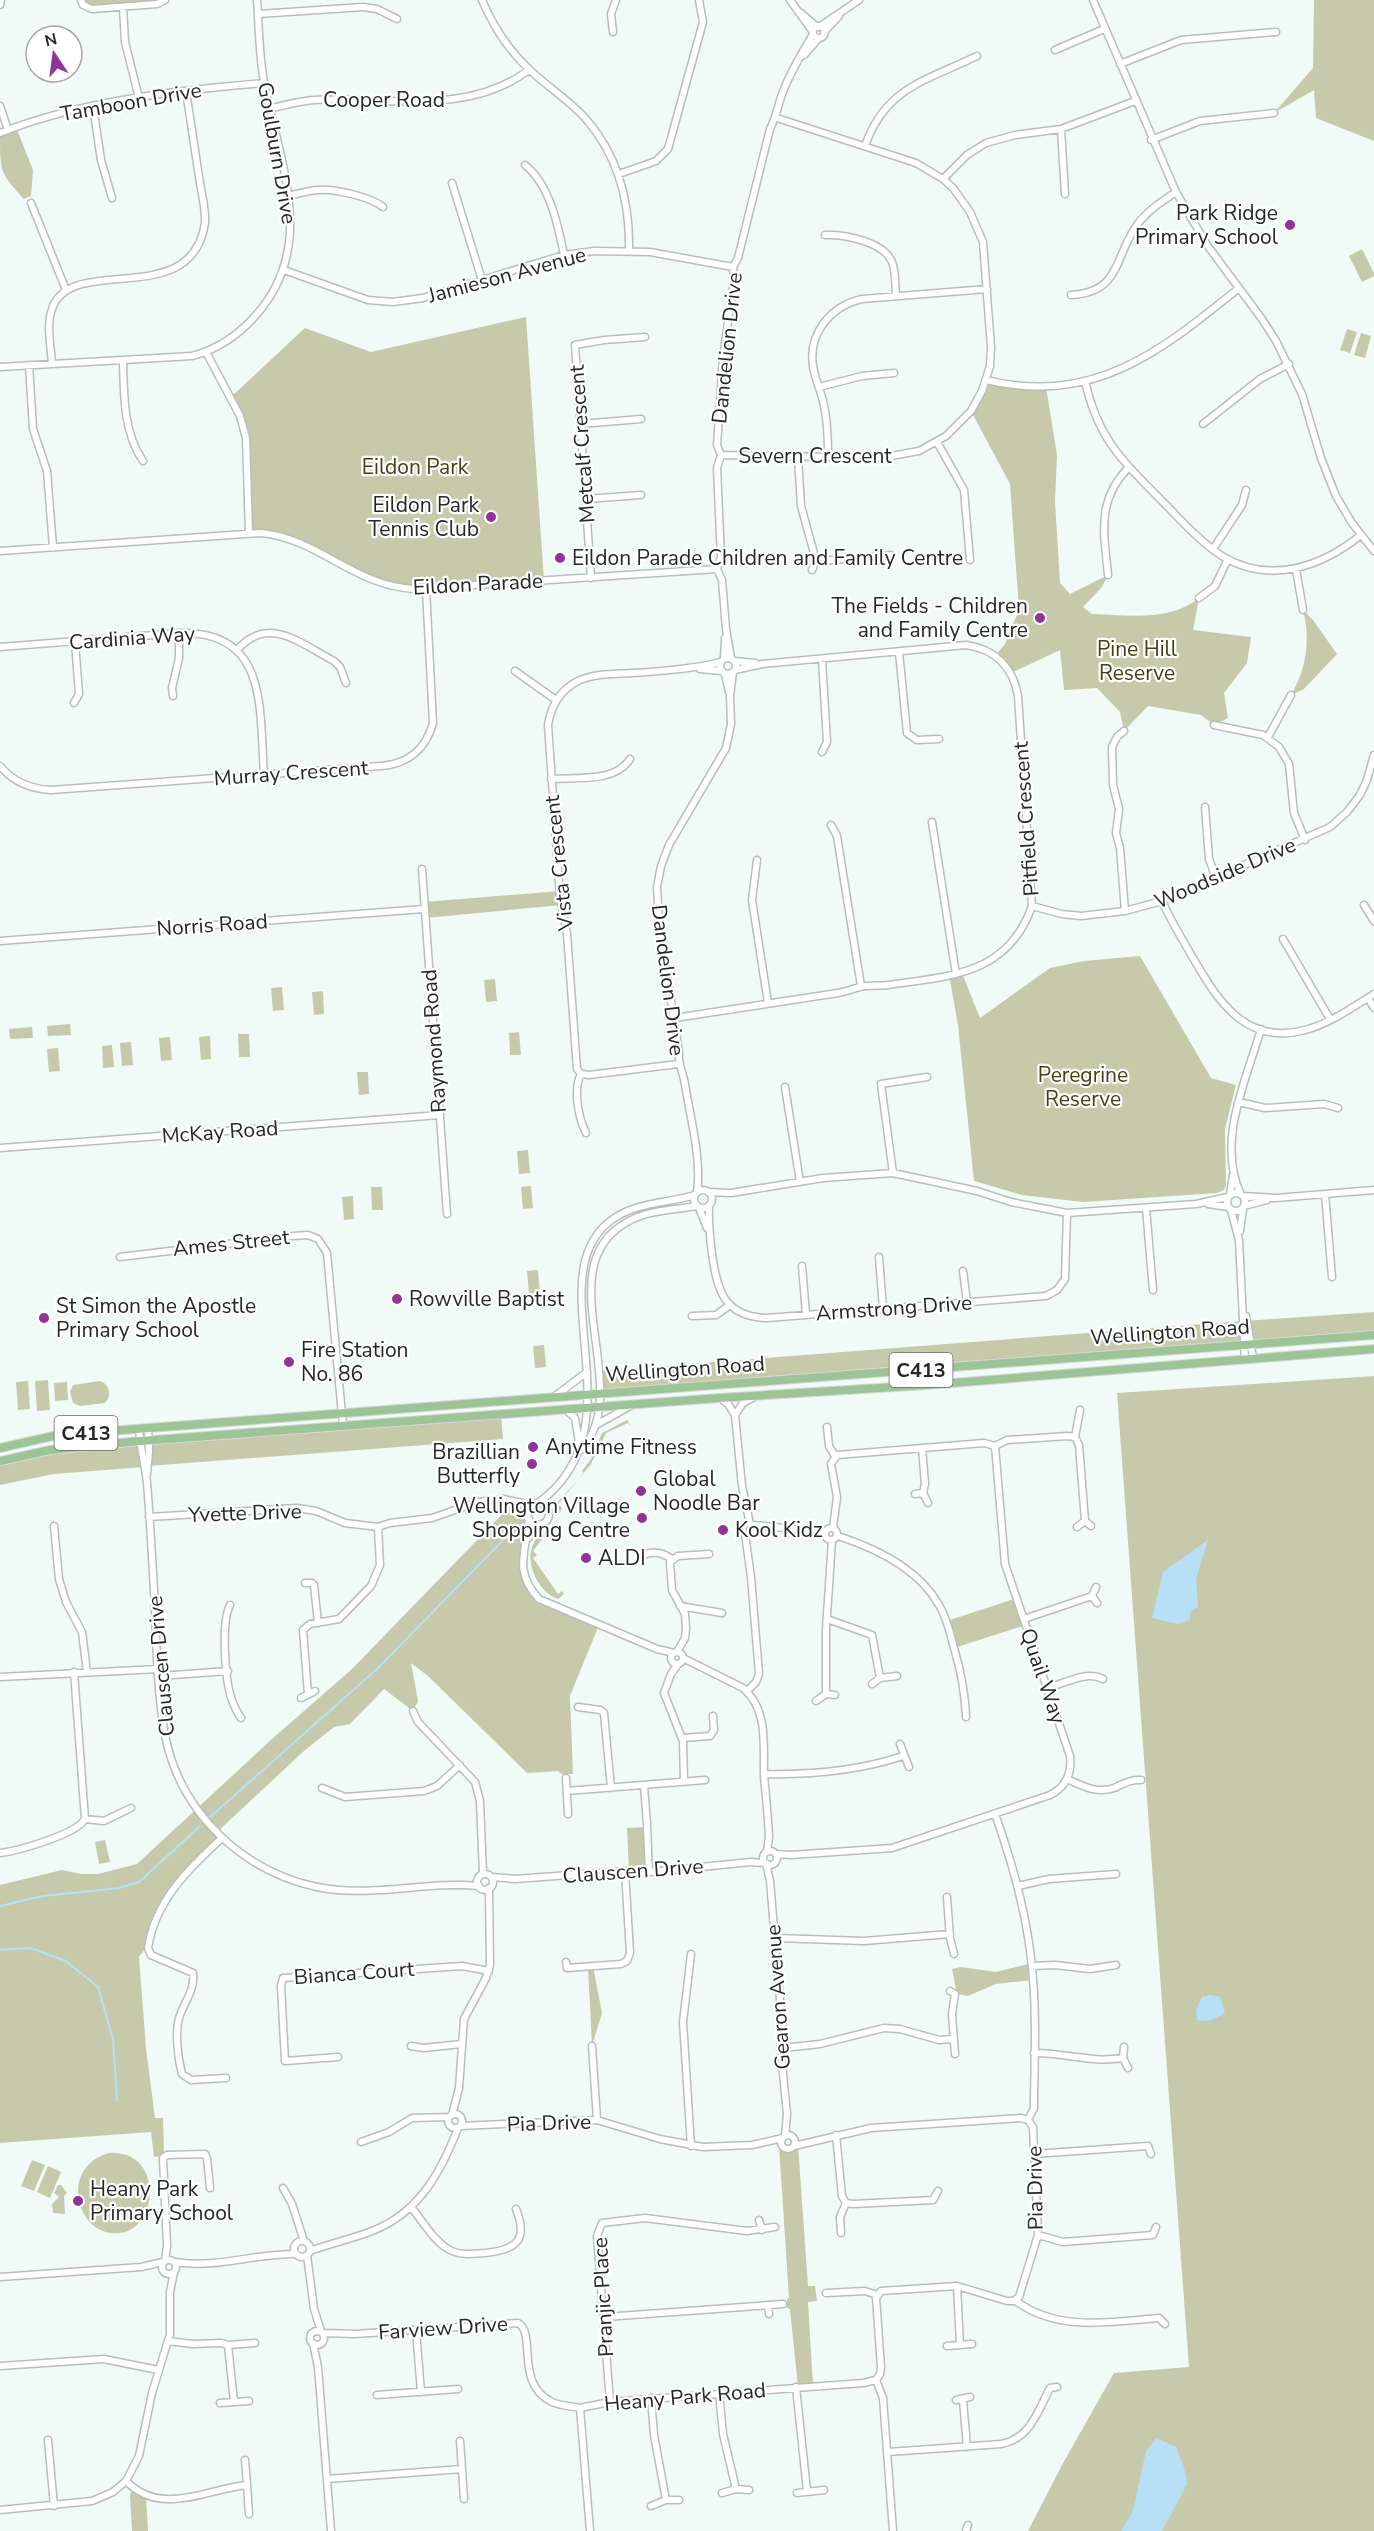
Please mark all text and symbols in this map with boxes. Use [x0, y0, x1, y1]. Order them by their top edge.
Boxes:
north arrow [24, 24, 84, 84]
text: N [43, 28, 59, 52]
street label: Tamboon Drive [58, 76, 204, 128]
street label: Goulburn Drive [251, 80, 303, 226]
street label: Cooper Road [323, 86, 445, 114]
place label: Park Ridge Primary School [1135, 199, 1279, 251]
marker: Park Ridge Primary School [1283, 218, 1297, 232]
street label: Jamieson Avenue [424, 240, 589, 310]
street label: Dandelion Drive [705, 271, 749, 425]
street label: Metcalf Crescent [562, 363, 601, 524]
street label: Severn Crescent [738, 442, 892, 470]
park label: Eildon Park [362, 453, 469, 481]
place label: Eildon Park Tennis Club [368, 491, 479, 543]
marker: Eildon Park Tennis Club [484, 510, 498, 524]
place label: Eildon Parade Children and Family Centre [572, 544, 963, 572]
marker: Eildon Parade Children and Family Centre [553, 551, 567, 565]
street label: Eildon Parade [412, 567, 544, 601]
place label: The Fields - Children and Family Centre [831, 592, 1028, 644]
marker: The Fields - Children and Family Centre [1033, 611, 1047, 625]
street label: Cardinia Way [68, 620, 196, 656]
park label: Pine Hill Reserve [1097, 635, 1178, 687]
street label: Pitfield Crescent [1007, 740, 1045, 897]
street label: Murray Crescent [213, 754, 370, 792]
street label: Vista Crescent [538, 793, 580, 933]
street label: Woodside Drive [1150, 831, 1300, 915]
street label: Dandelion Drive [645, 903, 691, 1057]
street label: Norris Road [155, 907, 269, 943]
street label: Raymond Road [415, 968, 453, 1114]
park label: Peregrine Reserve [1038, 1061, 1128, 1113]
street label: McKay Road [161, 1114, 279, 1150]
street label: Ames Street [171, 1223, 291, 1263]
place label: Rowville Baptist [409, 1285, 565, 1313]
street label: Armstrong Drive [815, 1289, 973, 1327]
place label: St Simon the Apostle Primary School [56, 1292, 256, 1344]
marker: Rowville Baptist [390, 1292, 404, 1306]
marker: St Simon the Apostle Primary School [37, 1311, 51, 1325]
street label: Wellington Road [1089, 1312, 1251, 1352]
place label: Fire Station No. 86 [301, 1336, 409, 1388]
street label: Wellington Road [604, 1349, 766, 1389]
road number: C413 [890, 1353, 952, 1387]
marker: Fire Station No. 86 [282, 1355, 296, 1369]
road number: C413 [54, 1416, 118, 1450]
place label: Anytime Fitness [545, 1433, 697, 1461]
place label: Brazillian Butterfly [432, 1438, 520, 1490]
marker: Anytime Fitness [526, 1440, 540, 1454]
marker: Brazillian Butterfly [525, 1457, 539, 1471]
place label: Global Noodle Bar [653, 1465, 760, 1517]
marker: Global Noodle Bar [634, 1484, 648, 1498]
place label: Wellington Village Shopping Centre [453, 1492, 630, 1544]
street label: Yvette Drive [187, 1497, 302, 1529]
marker: Wellington Village Shopping Centre [635, 1511, 649, 1525]
place label: Kool Kidz [735, 1516, 823, 1544]
marker: Kool Kidz [716, 1523, 730, 1537]
place label: ALDI [598, 1544, 646, 1572]
marker: ALDI [579, 1551, 593, 1565]
street label: Clauscen Drive [141, 1594, 181, 1738]
street label: Quail Way [1014, 1625, 1072, 1728]
street label: Clauscen Drive [562, 1852, 704, 1890]
street label: Gearon Avenue [759, 1923, 797, 2071]
street label: Bianca Court [293, 1955, 416, 1991]
street label: Pia Drive [506, 2108, 592, 2138]
street label: Pia Drive [1020, 2146, 1050, 2230]
place label: Heany Park Primary School [90, 2175, 234, 2227]
marker: Heany Park Primary School [71, 2194, 85, 2208]
street label: Pranjic Place [586, 2236, 620, 2358]
street label: Farview Drive [377, 2310, 509, 2346]
street label: Heany Park Road [603, 2376, 767, 2418]

